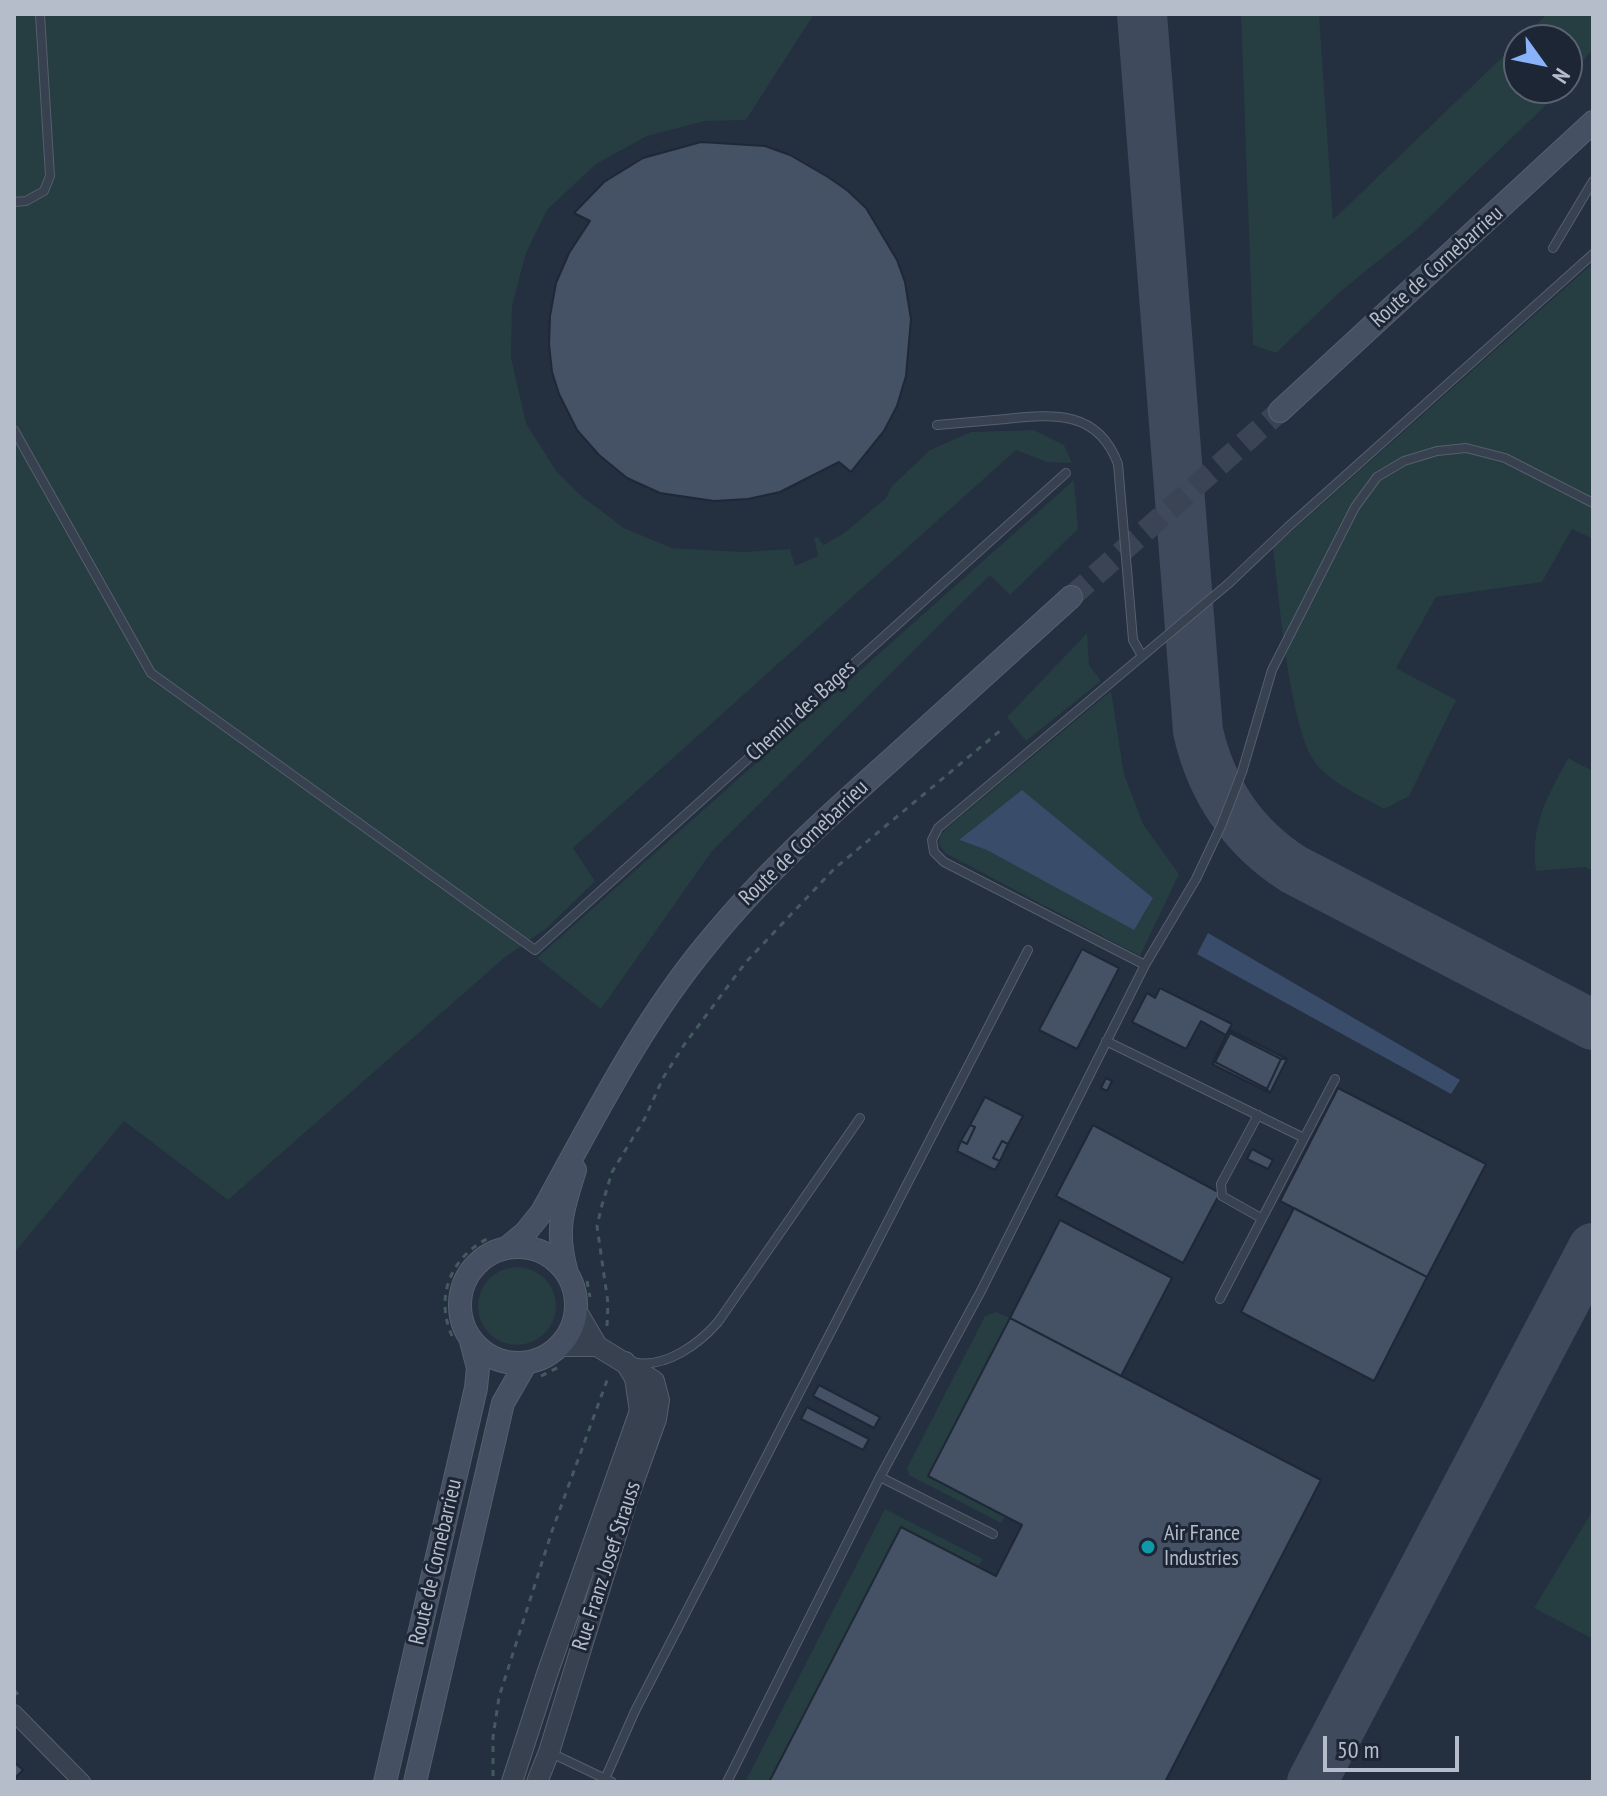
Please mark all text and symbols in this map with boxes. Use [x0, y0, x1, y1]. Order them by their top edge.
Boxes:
north arrow [1503, 24, 1583, 104]
text: N [1546, 63, 1576, 89]
street label: Route de Cornebarrieu [1365, 201, 1509, 333]
street label: Chemin des Bages [741, 655, 861, 767]
street label: Route de Cornebarrieu [734, 775, 874, 911]
street label: Route de Cornebarrieu [404, 1477, 468, 1647]
street label: Rue Franz Josef Strauss [567, 1478, 647, 1654]
place label: Air France Industries [1164, 1521, 1240, 1572]
marker: Air France Industries [1139, 1538, 1157, 1556]
scale bar [1327, 1720, 1463, 1770]
text: 50 m [1337, 1734, 1379, 1765]

